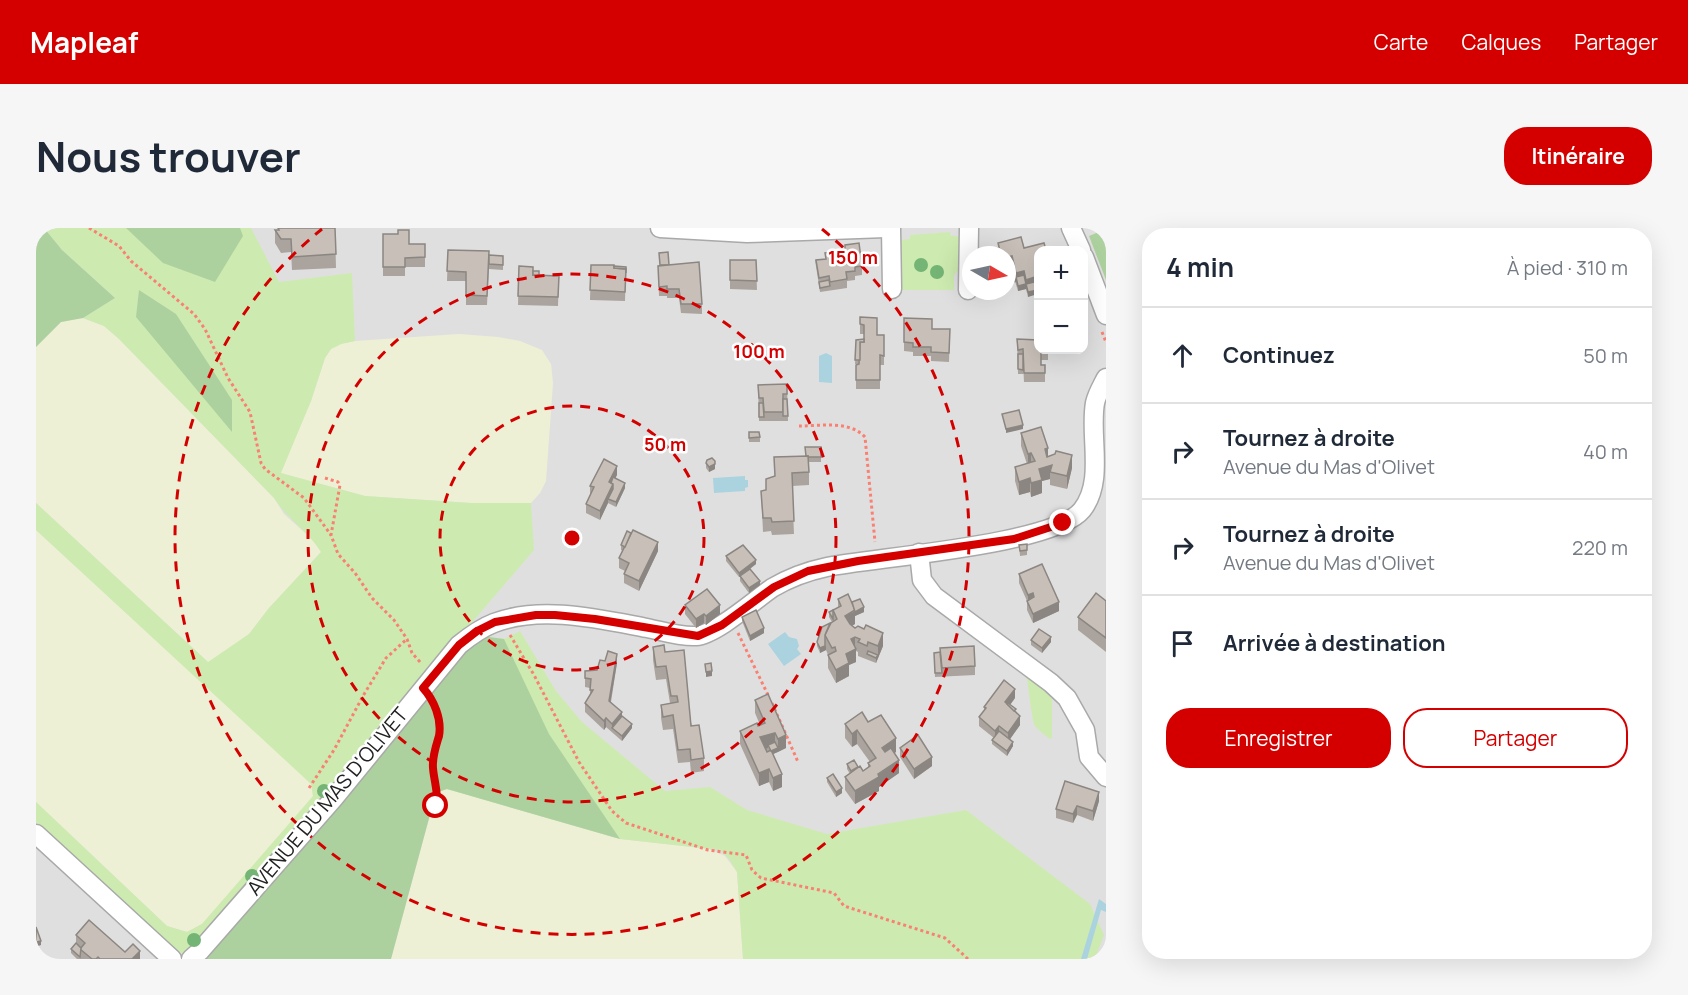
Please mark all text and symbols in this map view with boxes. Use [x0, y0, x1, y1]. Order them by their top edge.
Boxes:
text: Mapleaf [30, 23, 138, 61]
text: Carte [1374, 28, 1428, 56]
text: Calques [1461, 28, 1541, 56]
text: Partager [1574, 28, 1658, 56]
text: Nous trouver [36, 127, 301, 185]
button: Itinéraire [1504, 127, 1652, 185]
text: 150 m [828, 245, 878, 269]
north arrow [962, 246, 1016, 300]
map controls [1034, 246, 1088, 354]
button: + [1034, 246, 1088, 300]
text: 4 min [1166, 249, 1234, 285]
text: À pied · 310 m [1507, 254, 1628, 281]
button: − [1034, 300, 1088, 354]
text: 100 m [733, 339, 785, 363]
icon: ahead [1166, 339, 1199, 372]
text: Continuez [1223, 340, 1335, 370]
text: 50 m [1583, 342, 1628, 369]
text: Tournez à droite [1223, 423, 1395, 453]
text: 50 m [644, 432, 686, 456]
icon: right [1166, 435, 1199, 468]
text: 40 m [1583, 438, 1628, 465]
text: Avenue du Mas d'Olivet [1223, 453, 1435, 480]
route end [1049, 509, 1075, 535]
text: Tournez à droite [1223, 519, 1395, 549]
centre of rings [562, 528, 582, 548]
icon: right [1166, 531, 1199, 564]
text: 220 m [1572, 534, 1628, 561]
text: Avenue du Mas d'Olivet [1223, 549, 1435, 576]
icon: arrive [1166, 627, 1199, 660]
text: Arrivée à destination [1223, 628, 1446, 658]
street label: AVENUE DU MAS D'OLIVET [240, 701, 414, 901]
button: Enregistrer [1166, 708, 1391, 768]
button: Partager [1403, 708, 1628, 768]
route start [422, 792, 448, 818]

